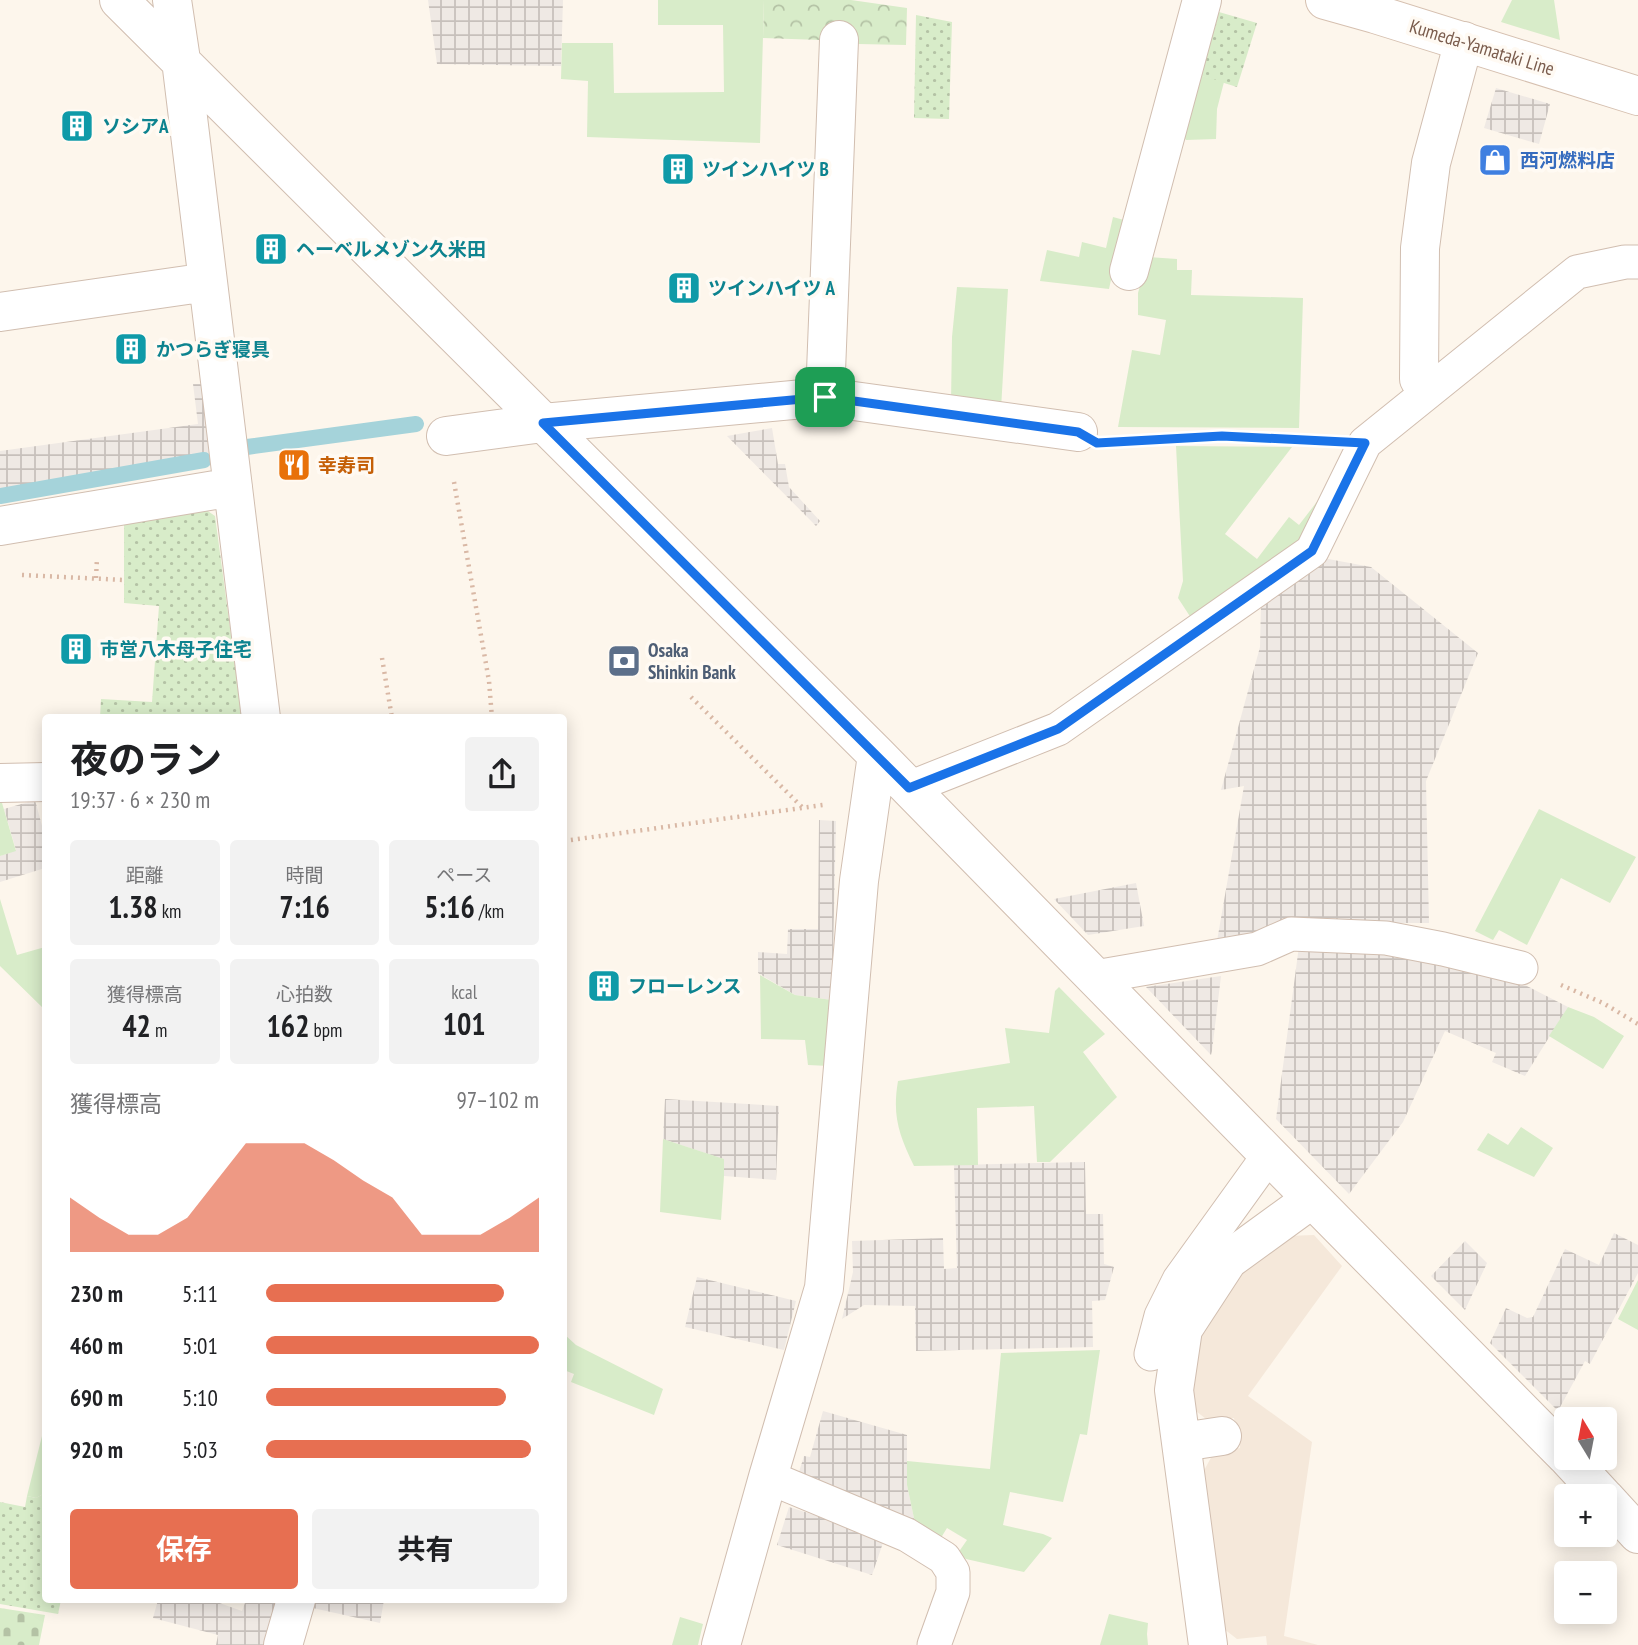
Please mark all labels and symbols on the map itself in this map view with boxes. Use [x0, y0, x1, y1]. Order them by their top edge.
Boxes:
street label: Kumeda-Yamataki Line [1407, 14, 1557, 80]
building icon: ソシアA [58, 107, 96, 145]
place label: ソシアA [102, 114, 169, 138]
shop icon: 西河燃料店 [1476, 141, 1514, 179]
place label: 西河燃料店 [1520, 148, 1615, 172]
building icon: ツインハイツ B [659, 150, 697, 188]
place label: ツインハイツ B [702, 157, 829, 181]
building icon: ヘーベルメゾン久米田 [252, 230, 290, 268]
place label: ヘーベルメゾン久米田 [296, 237, 486, 261]
building icon: ツインハイツ A [665, 269, 703, 307]
place label: ツインハイツ A [708, 276, 836, 300]
building icon: かつらぎ寝具 [112, 330, 150, 368]
place label: かつらぎ寝具 [156, 337, 270, 361]
pin [795, 367, 855, 427]
restaurant icon: 幸寿司 [275, 446, 313, 484]
place label: 幸寿司 [318, 453, 375, 477]
building icon: 市営八木母子住宅 [57, 630, 95, 668]
place label: 市営八木母子住宅 [100, 637, 252, 661]
place label: Osaka Shinkin Bank [648, 638, 736, 684]
bank icon: Osaka Shinkin Bank [605, 642, 643, 680]
building icon: フローレンス [585, 967, 623, 1005]
place label: フローレンス [628, 974, 742, 998]
north arrow [1554, 1407, 1617, 1470]

